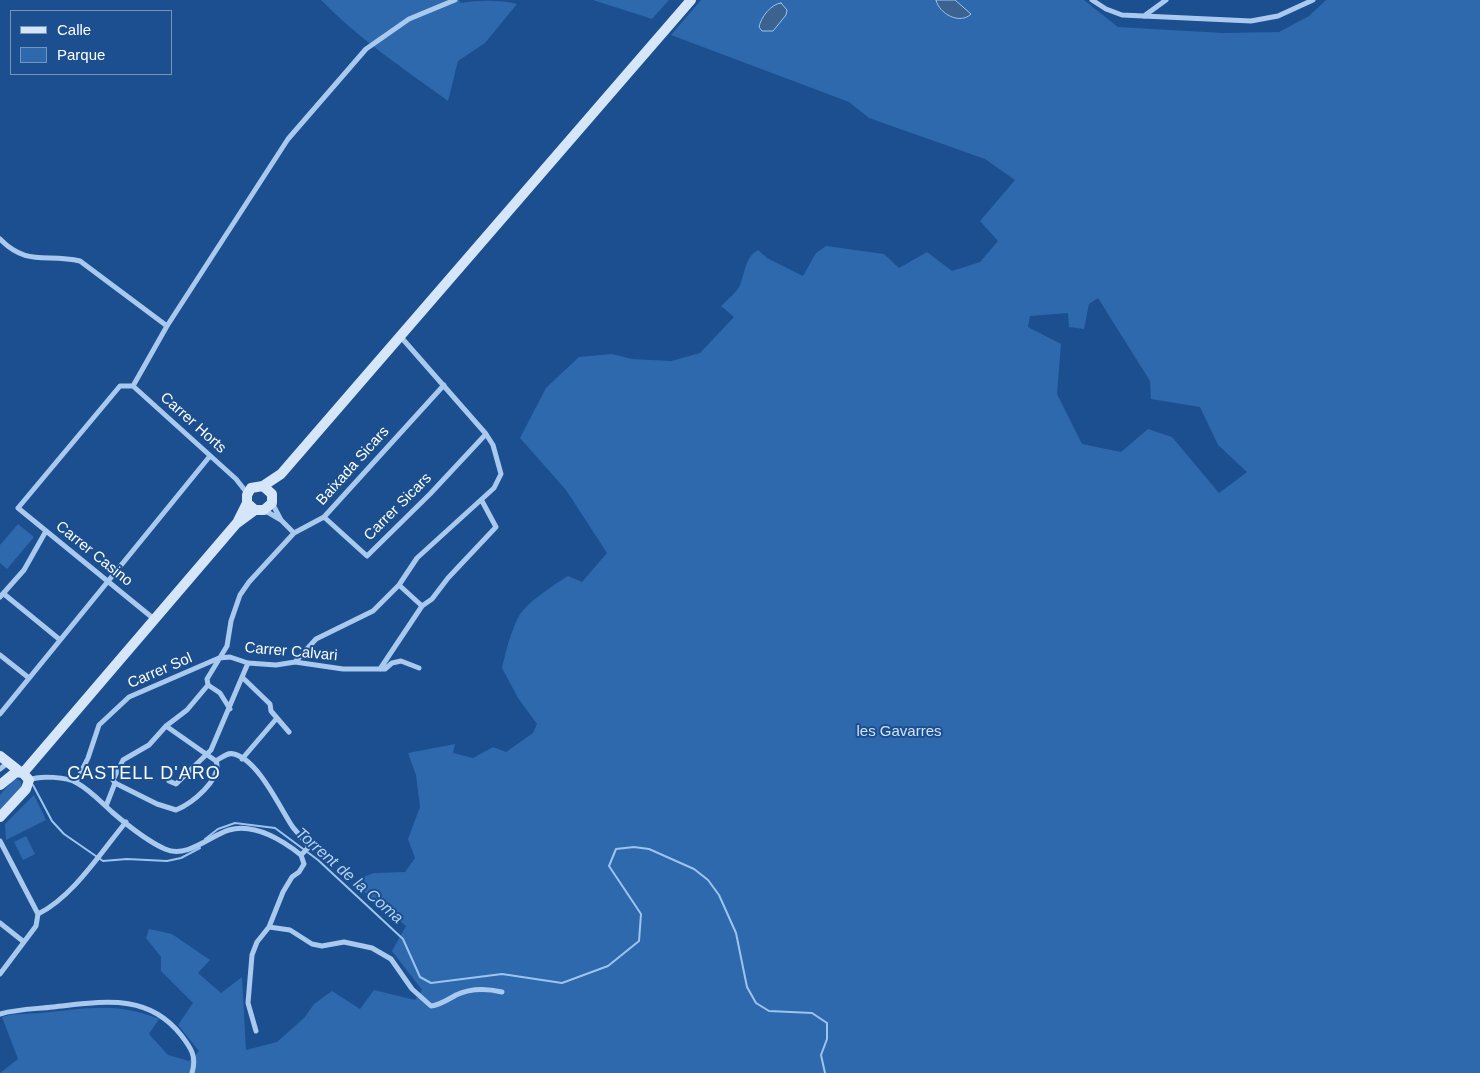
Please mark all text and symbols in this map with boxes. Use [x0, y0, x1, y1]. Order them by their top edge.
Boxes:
legend [10, 10, 172, 75]
text: Calle [57, 21, 91, 38]
text: Parque [57, 46, 105, 63]
street label: Carrer Horts [156, 389, 230, 457]
street label: Baixada Sicars [313, 423, 393, 509]
street label: Carrer Sicars [360, 469, 436, 545]
street label: Carrer Casino [52, 518, 136, 590]
street label: Carrer Calvari [244, 639, 338, 665]
street label: Carrer Sol [125, 649, 195, 693]
park label: les Gavarres [856, 723, 942, 741]
district label: CASTELL D'ARO [66, 763, 222, 785]
water label: Torrent de la Coma [291, 824, 407, 928]

